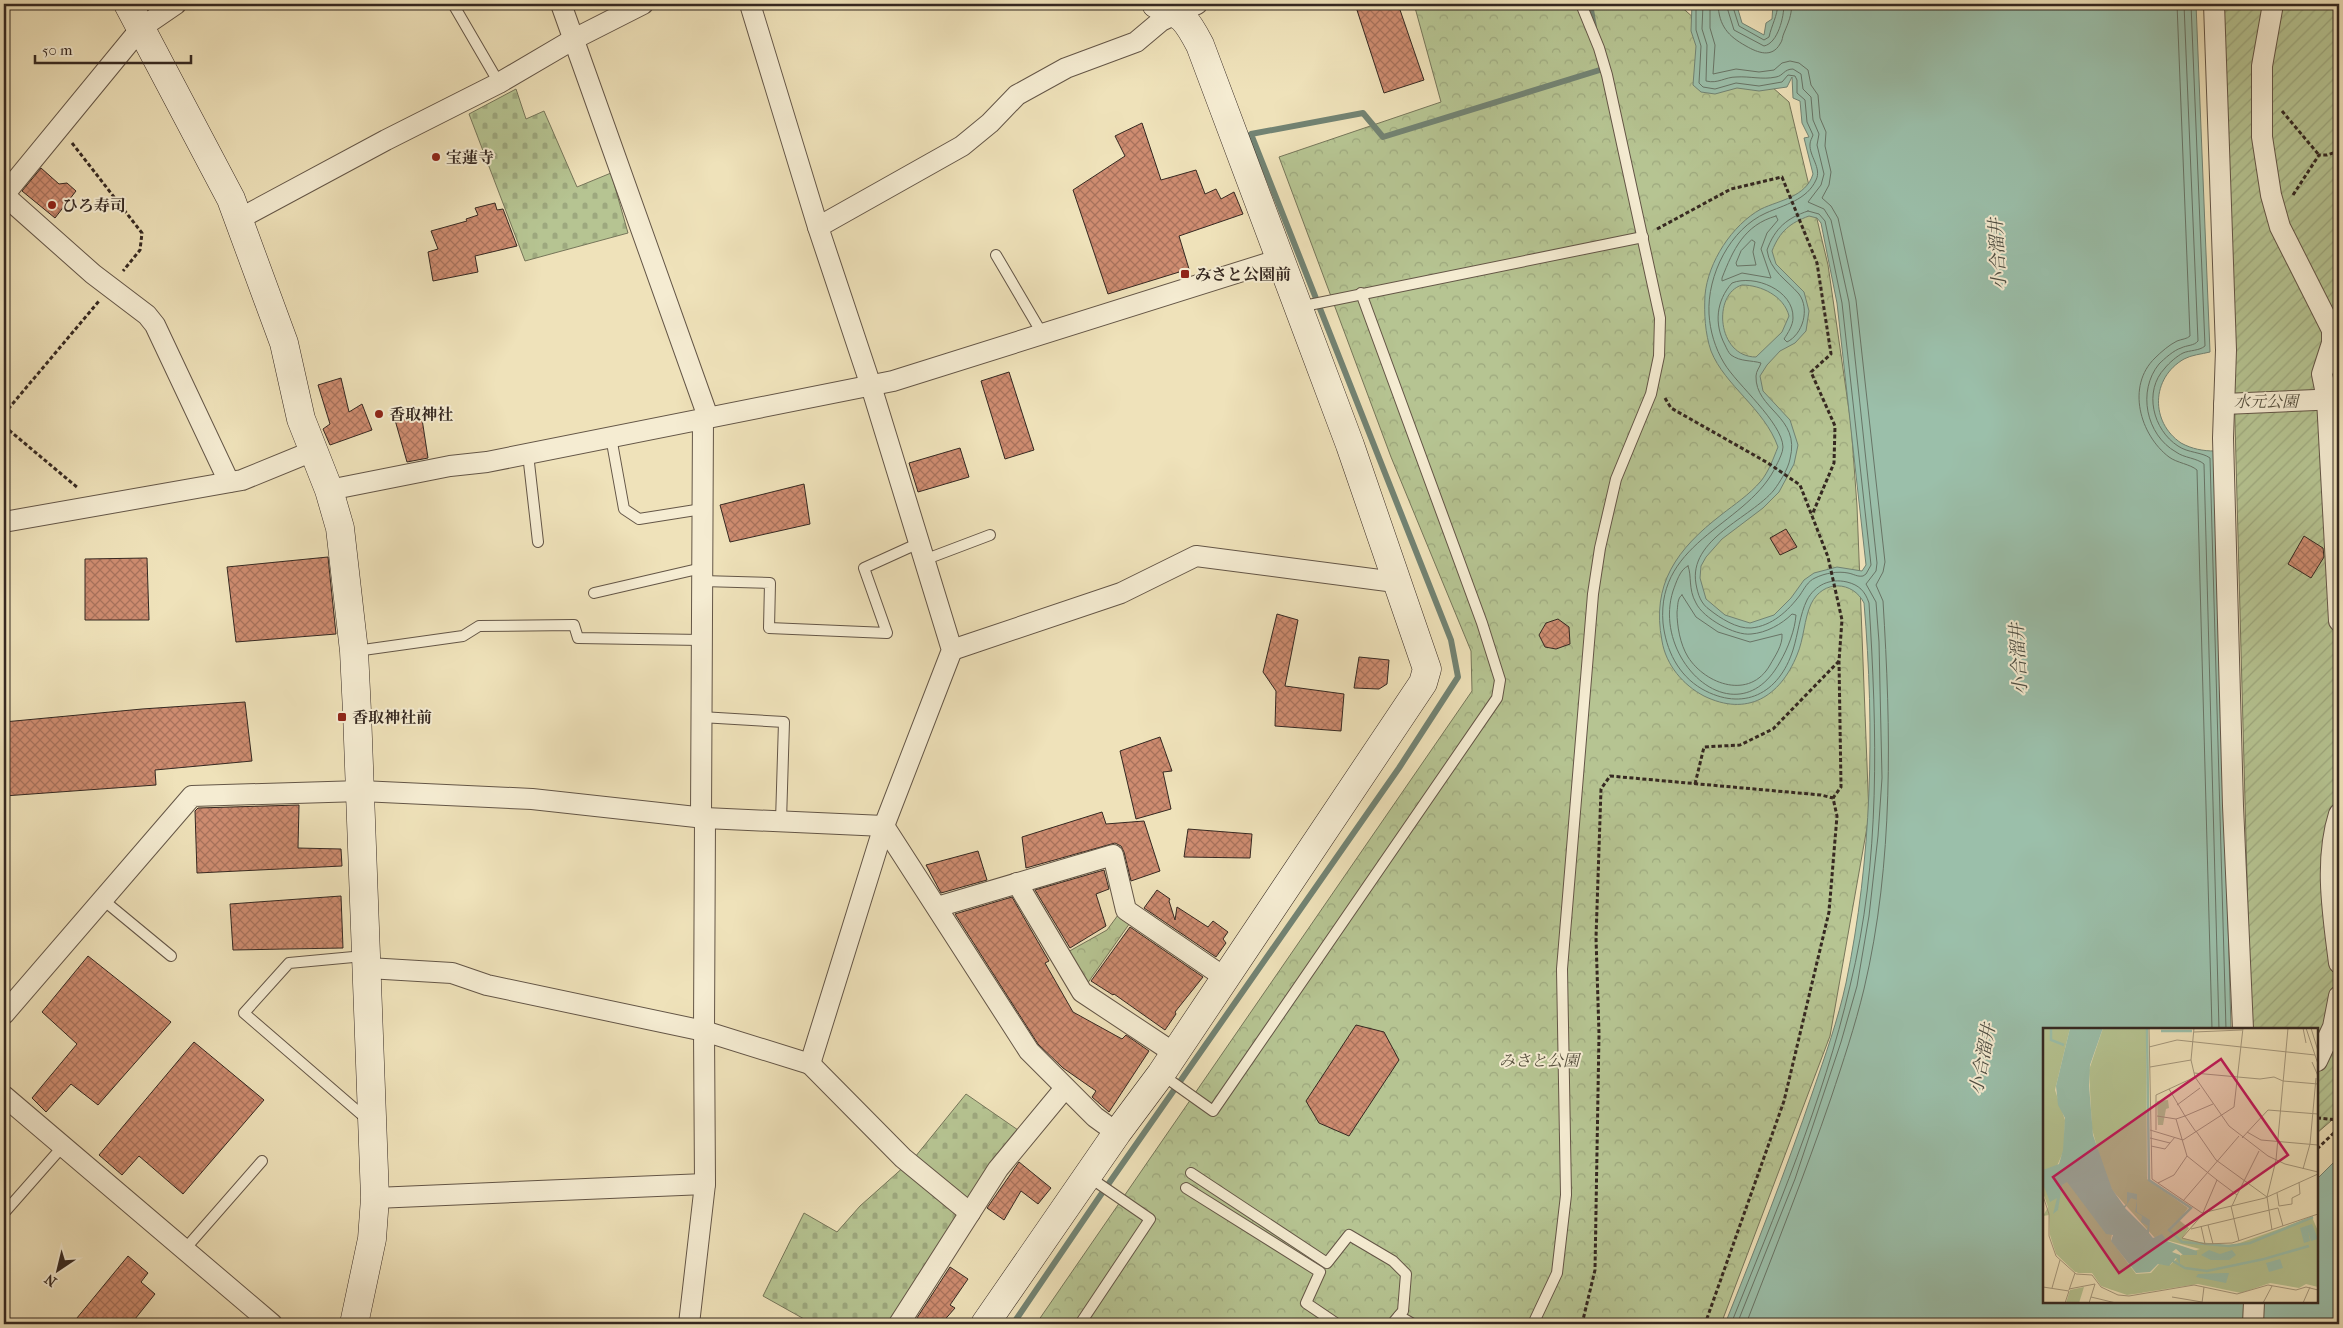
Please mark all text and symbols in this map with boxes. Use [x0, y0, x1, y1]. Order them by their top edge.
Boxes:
scale bar [35, 32, 191, 64]
text: 50 m [42, 41, 73, 59]
place label: 宝蓮寺 [446, 148, 494, 167]
marker: 宝蓮寺 [430, 151, 442, 163]
place label: ひろ寿司 [62, 196, 126, 215]
marker: ひろ寿司 [46, 199, 58, 211]
water label: 小合溜井 [1986, 216, 2010, 291]
place label: みさと公園前 [1195, 265, 1291, 284]
marker: みさと公園前 [1179, 268, 1191, 280]
park label: 水元公園 [2234, 392, 2301, 411]
place label: 香取神社 [389, 405, 453, 424]
marker: 香取神社 [373, 408, 385, 420]
water label: 小合溜井 [2007, 621, 2031, 696]
place label: 香取神社前 [352, 708, 432, 727]
marker: 香取神社前 [336, 711, 348, 723]
water label: 小合溜井 [1966, 1020, 2001, 1096]
inset map [2043, 1028, 2318, 1303]
park label: みさと公園 [1499, 1051, 1582, 1070]
north arrow [32, 1246, 82, 1296]
text: N [41, 1270, 60, 1290]

